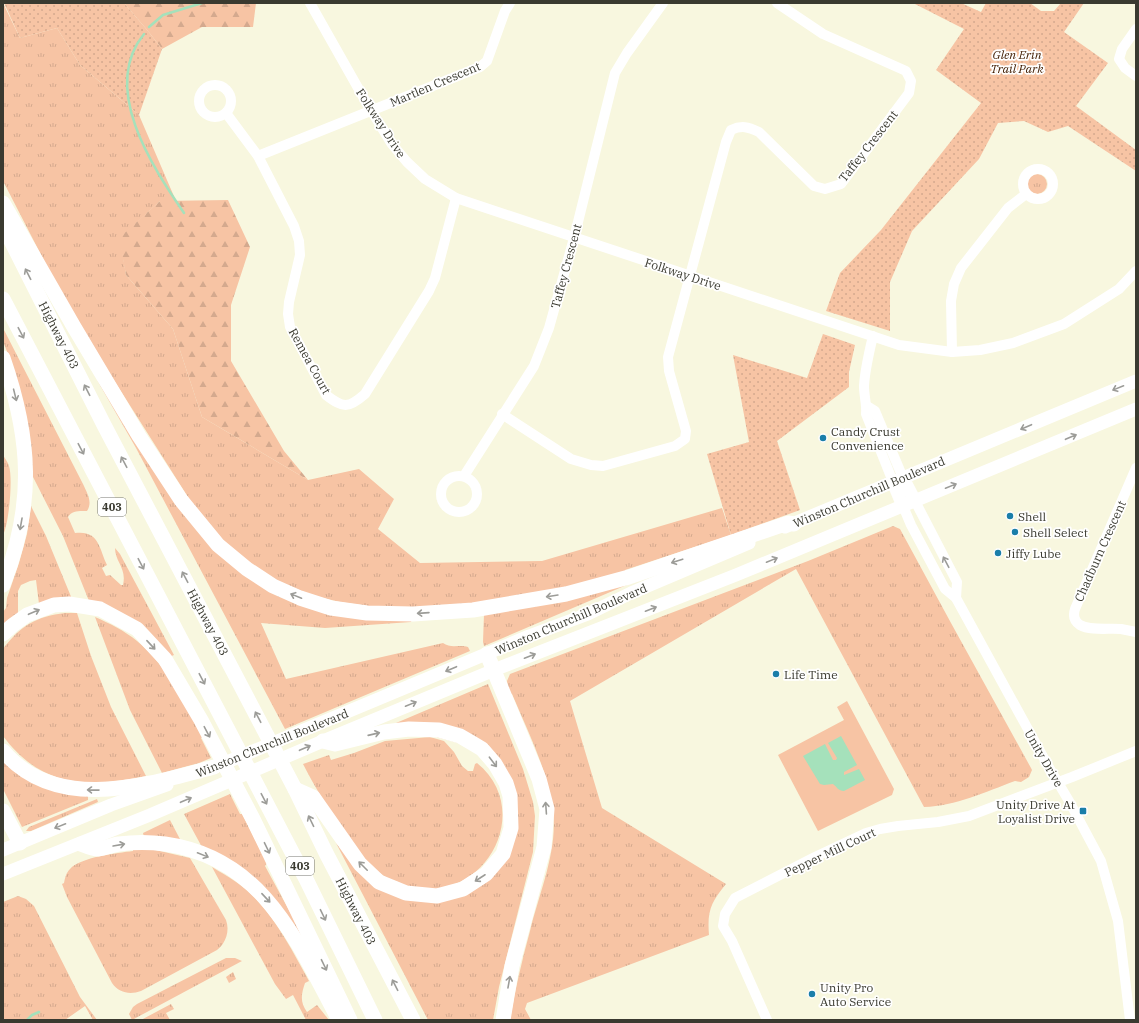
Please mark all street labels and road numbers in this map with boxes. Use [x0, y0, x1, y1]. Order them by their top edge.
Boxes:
street label: Martlen Crescent [388, 58, 482, 110]
street label: Folkway Drive [353, 86, 409, 160]
street label: Taffey Crescent [835, 107, 901, 185]
street label: Taffey Crescent [547, 222, 585, 310]
street label: Folkway Drive [643, 255, 723, 293]
street label: Highway 403 [36, 299, 82, 371]
street label: Remea Court [286, 325, 334, 397]
street label: Winston Churchill Boulevard [791, 453, 947, 531]
road number: 403 [98, 498, 126, 516]
street label: Chadburn Crescent [1071, 498, 1129, 604]
street label: Winston Churchill Boulevard [493, 580, 649, 658]
street label: Highway 403 [184, 586, 232, 658]
street label: Winston Churchill Boulevard [194, 705, 350, 781]
street label: Unity Drive [1022, 727, 1066, 789]
street label: Pepper Mill Court [782, 824, 878, 880]
road number: 403 [286, 857, 314, 875]
street label: Highway 403 [333, 875, 379, 947]

